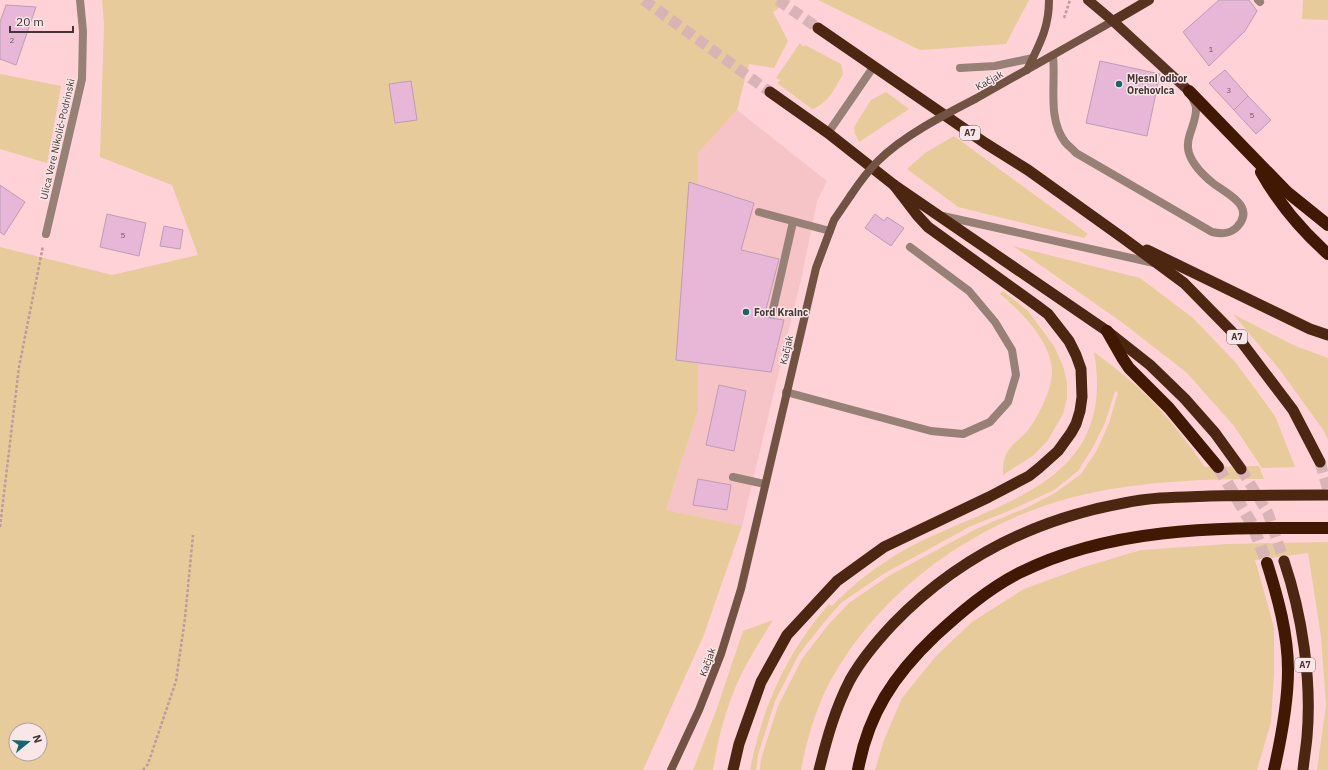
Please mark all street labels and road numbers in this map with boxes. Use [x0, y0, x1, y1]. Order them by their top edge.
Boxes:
street label: Kačjak [973, 67, 1006, 93]
street label: Ulica Vere Nikolić-Podrinski [37, 77, 78, 201]
road number: A7 [960, 126, 980, 140]
road number: A7 [1227, 330, 1247, 344]
street label: Kačjak [777, 333, 796, 366]
street label: Kačjak [696, 645, 719, 678]
road number: A7 [1295, 658, 1315, 672]

